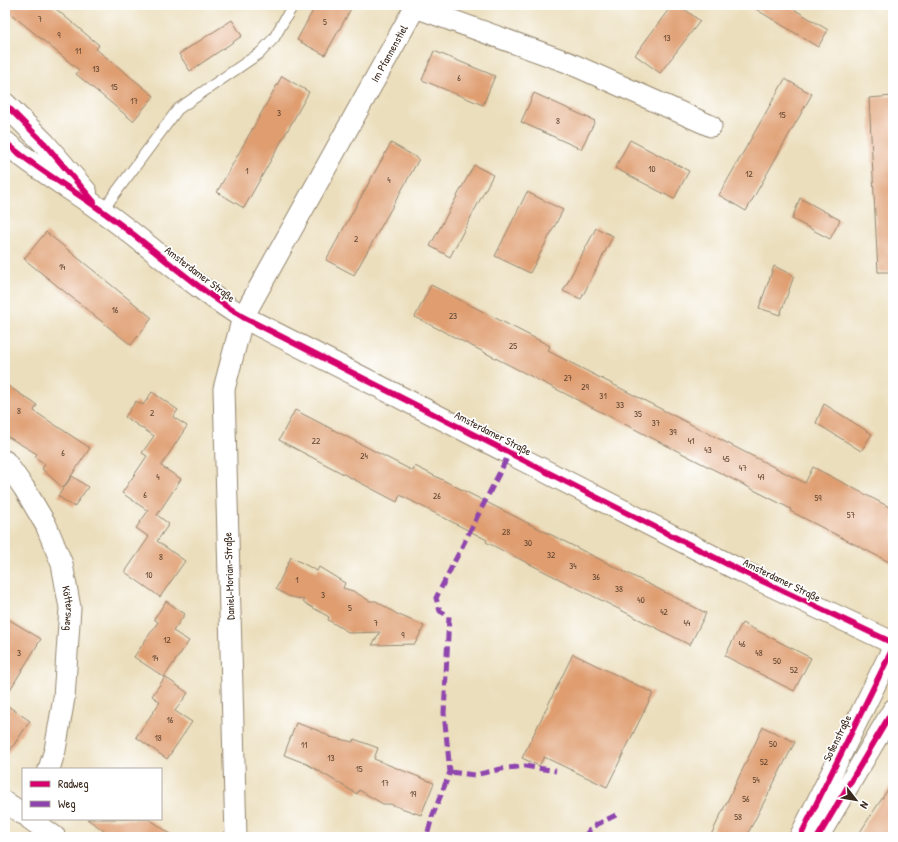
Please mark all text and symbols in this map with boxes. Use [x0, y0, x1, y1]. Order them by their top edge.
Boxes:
house number: 7 [38, 13, 43, 25]
house number: 5 [323, 16, 327, 28]
street label: Im Pfannenstiel [368, 22, 411, 85]
house number: 9 [57, 29, 61, 41]
house number: 13 [663, 32, 671, 44]
house number: 11 [75, 45, 81, 57]
house number: 13 [92, 63, 100, 75]
house number: 6 [457, 72, 461, 84]
house number: 15 [110, 81, 118, 93]
house number: 17 [130, 95, 138, 107]
house number: 3 [277, 107, 281, 119]
house number: 15 [778, 109, 786, 121]
house number: 8 [556, 115, 560, 127]
house number: 10 [648, 163, 656, 175]
house number: 1 [245, 165, 249, 177]
house number: 12 [745, 168, 754, 180]
house number: 4 [387, 174, 391, 186]
house number: 2 [354, 233, 359, 245]
street label: Amsterdamer Straße [162, 243, 238, 305]
house number: 14 [59, 261, 66, 273]
house number: 16 [112, 304, 119, 316]
house number: 23 [449, 310, 457, 322]
house number: 25 [509, 340, 517, 352]
house number: 27 [564, 372, 573, 384]
house number: 29 [581, 381, 589, 393]
house number: 31 [599, 390, 607, 402]
house number: 33 [616, 399, 624, 411]
house number: 8 [17, 405, 21, 417]
house number: 2 [150, 407, 155, 419]
street label: Amsterdamer Straße [452, 408, 534, 459]
house number: 35 [634, 408, 642, 420]
house number: 37 [652, 417, 661, 429]
house number: 39 [669, 426, 677, 438]
house number: 22 [312, 435, 321, 447]
house number: 41 [688, 435, 694, 447]
house number: 43 [704, 444, 712, 456]
house number: 6 [61, 447, 65, 459]
house number: 24 [360, 450, 368, 462]
house number: 45 [722, 453, 730, 465]
house number: 47 [739, 462, 747, 474]
house number: 4 [156, 471, 160, 483]
house number: 49 [758, 471, 765, 483]
house number: 6 [143, 489, 147, 501]
house number: 26 [433, 490, 441, 502]
house number: 59 [814, 492, 822, 504]
house number: 57 [847, 509, 856, 521]
house number: 28 [502, 526, 510, 538]
street label: Daniel-Morian-Straße [220, 531, 238, 620]
house number: 30 [524, 537, 532, 549]
house number: 32 [547, 549, 556, 561]
house number: 8 [159, 551, 163, 563]
street label: Amsterdamer Straße [741, 555, 823, 605]
house number: 34 [569, 560, 577, 572]
house number: 10 [145, 569, 153, 581]
house number: 36 [592, 571, 600, 583]
house number: 1 [295, 574, 299, 586]
house number: 38 [615, 583, 623, 595]
street label: Köttersweg [59, 585, 77, 631]
house number: 3 [321, 589, 325, 601]
house number: 40 [637, 594, 645, 606]
house number: 5 [348, 602, 352, 614]
house number: 42 [660, 606, 669, 618]
house number: 7 [374, 617, 379, 629]
house number: 44 [684, 617, 691, 629]
house number: 9 [401, 629, 405, 641]
house number: 12 [163, 634, 172, 646]
house number: 46 [739, 638, 746, 650]
house number: 3 [17, 647, 21, 659]
house number: 48 [755, 647, 763, 659]
house number: 14 [152, 652, 159, 664]
house number: 50 [773, 655, 781, 667]
house number: 52 [790, 664, 799, 676]
street label: Sofienstraße [820, 712, 855, 764]
house number: 16 [167, 714, 174, 726]
house number: 18 [154, 732, 162, 744]
house number: 50 [769, 738, 777, 750]
house number: 11 [301, 739, 307, 751]
house number: 13 [327, 752, 335, 764]
house number: 52 [760, 756, 769, 768]
house number: 15 [355, 763, 363, 775]
legend [22, 768, 162, 820]
house number: 54 [752, 774, 760, 786]
text: Radweg [58, 775, 89, 792]
house number: 17 [381, 777, 389, 789]
north arrow [836, 780, 876, 820]
house number: 19 [410, 788, 417, 800]
house number: 56 [742, 793, 750, 805]
text: Weg [58, 795, 76, 812]
text: N [857, 799, 872, 811]
house number: 58 [734, 811, 742, 823]

